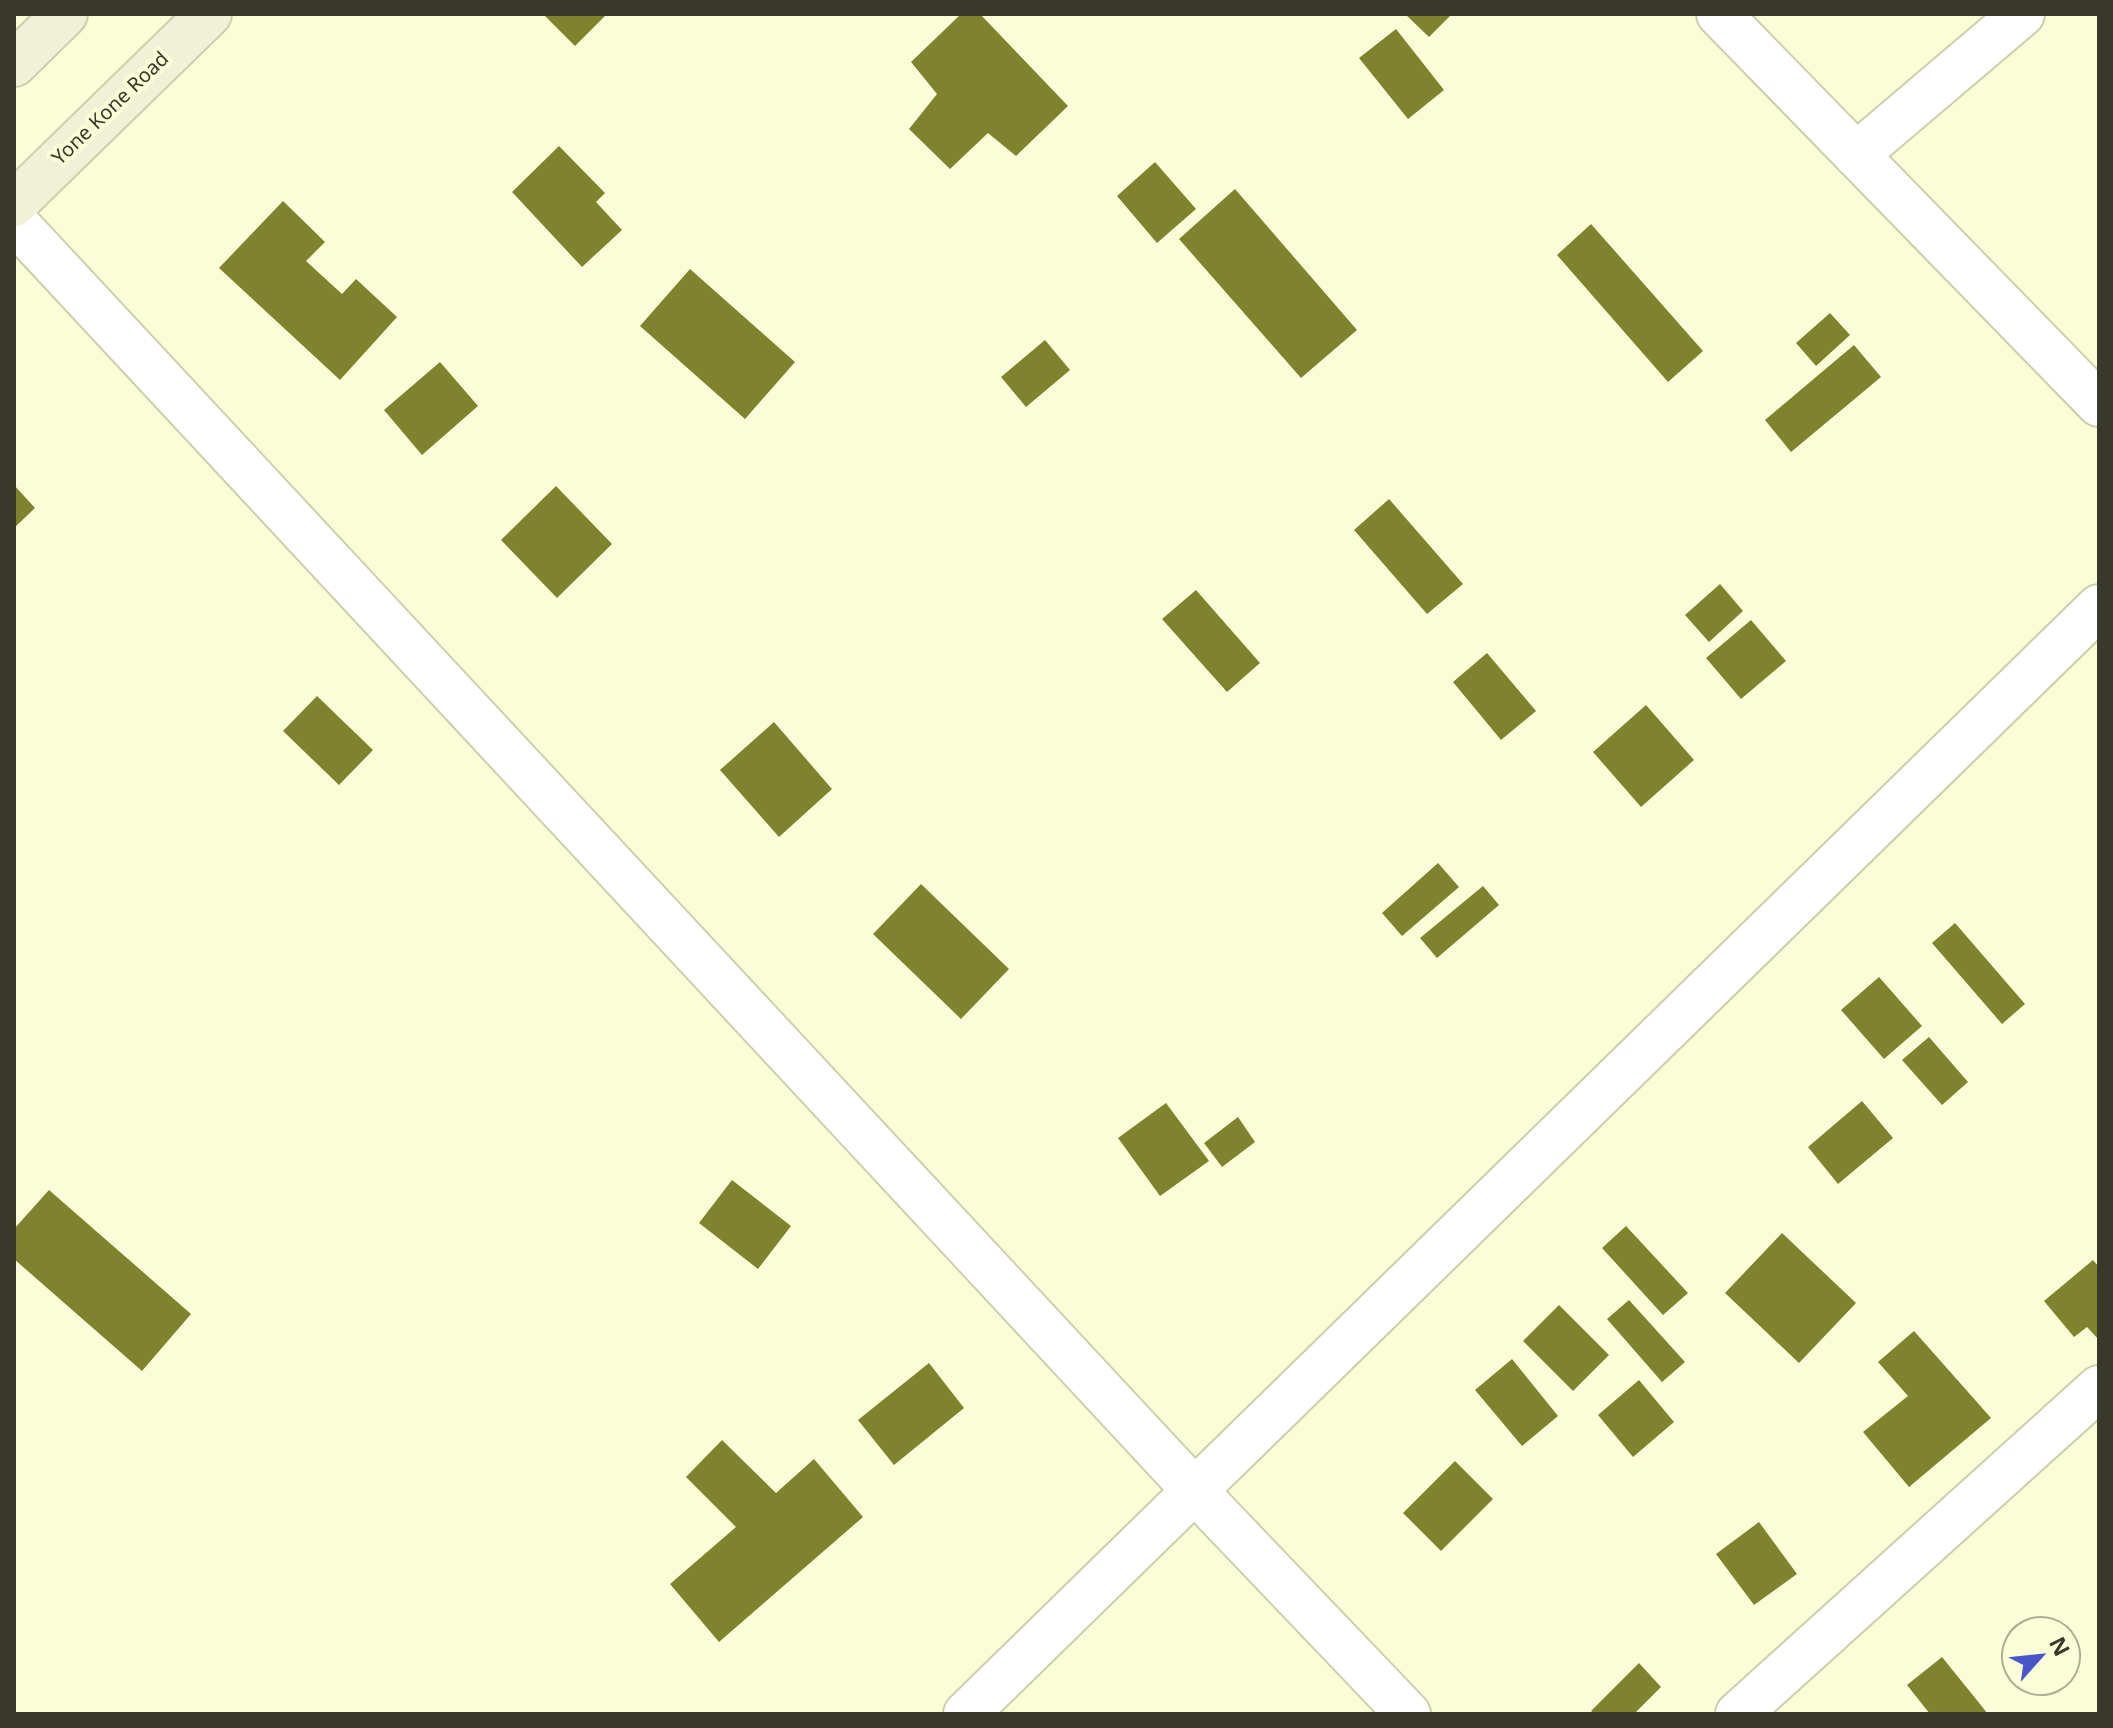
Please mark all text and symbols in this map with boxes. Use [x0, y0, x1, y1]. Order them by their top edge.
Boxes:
street label: Yone Kone Road [48, 47, 174, 171]
north arrow [2001, 1616, 2081, 1696]
text: N [2043, 1631, 2078, 1661]

